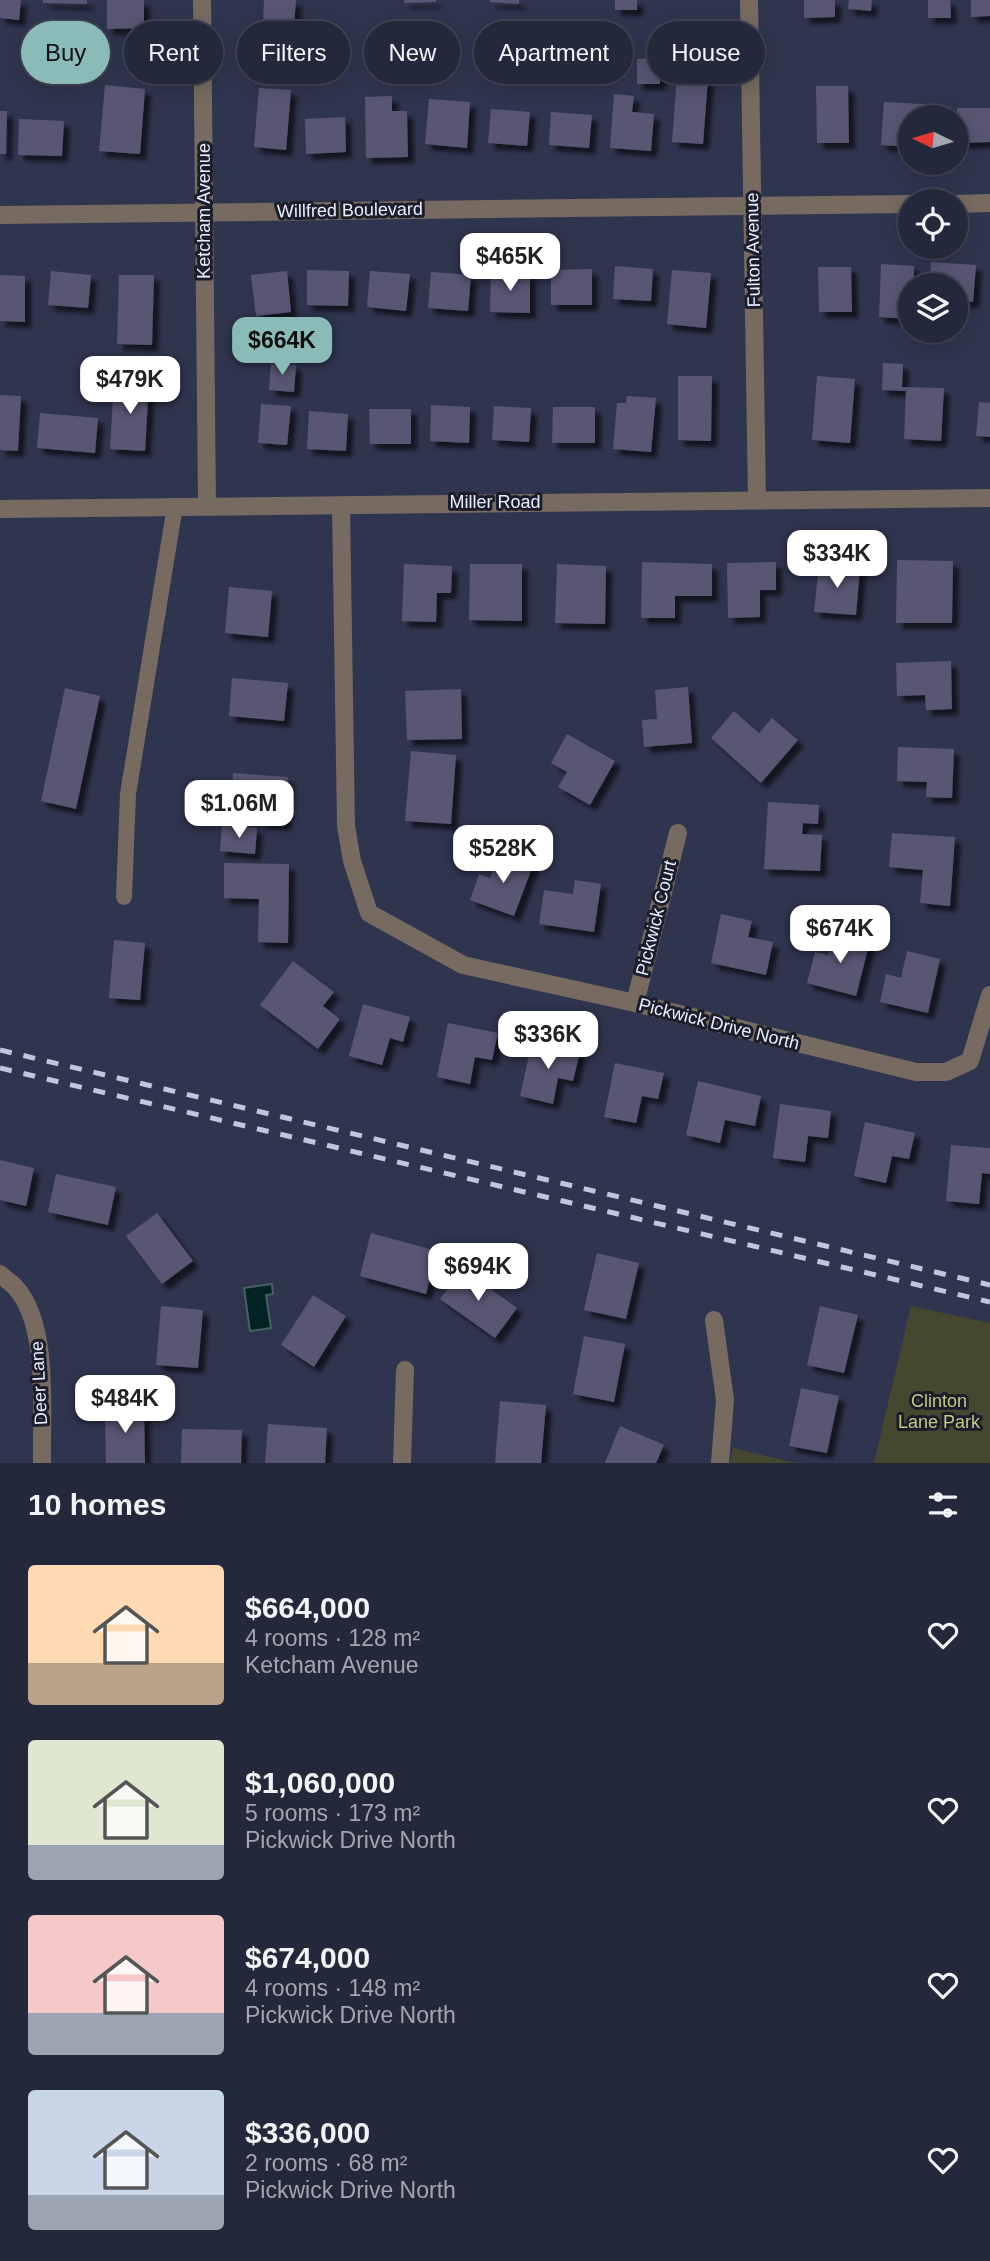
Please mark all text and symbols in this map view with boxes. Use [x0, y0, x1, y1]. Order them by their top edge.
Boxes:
chip: Buy [21, 21, 110, 84]
chip: Rent [124, 21, 223, 84]
chip: Filters [237, 21, 350, 84]
chip: New [364, 21, 460, 84]
chip: Apartment [474, 21, 633, 84]
chip: House [647, 21, 765, 84]
north arrow [898, 105, 968, 175]
map controls [898, 105, 968, 343]
street label: Ketcham Avenue [194, 143, 214, 279]
button: locate [898, 189, 968, 259]
street label: Fulton Avenue [742, 192, 764, 308]
street label: Willfred Boulevard [277, 199, 423, 221]
pin: $465K [461, 233, 559, 293]
text: $465K [476, 243, 544, 269]
button: layers [898, 273, 968, 343]
pin: $664K [233, 318, 331, 377]
text: $664K [248, 327, 316, 353]
pin: $479K [81, 356, 179, 416]
text: $479K [96, 366, 164, 392]
street label: Miller Road [449, 492, 541, 512]
pin: $334K [788, 530, 886, 590]
text: $334K [803, 540, 871, 566]
pin: $1.06M [182, 780, 296, 840]
text: $1.06M [201, 790, 277, 816]
pin: $528K [454, 826, 552, 885]
text: $528K [469, 835, 537, 861]
street label: Pickwick Court [632, 858, 680, 978]
pin: $674K [791, 906, 889, 965]
text: $674K [806, 915, 874, 941]
street label: Pickwick Drive North [637, 994, 801, 1054]
pin: $336K [499, 1012, 597, 1071]
text: $336K [514, 1021, 582, 1047]
pin: $694K [429, 1244, 527, 1303]
text: $694K [444, 1253, 512, 1279]
street label: Deer Lane [27, 1341, 51, 1425]
pin: $484K [76, 1376, 174, 1435]
text: $484K [91, 1385, 159, 1411]
park label: Clinton Lane Park [898, 1391, 981, 1432]
icon: filters [924, 1486, 962, 1524]
text: 10 homes [28, 1488, 166, 1521]
text: $664,000 [245, 1591, 370, 1624]
icon: home [84, 1593, 168, 1677]
icon: heart [924, 1616, 962, 1654]
text: 4 rooms · 128 m² [245, 1625, 420, 1651]
text: Ketcham Avenue [245, 1652, 418, 1678]
text: $1,060,000 [245, 1766, 395, 1799]
icon: home [84, 1768, 168, 1852]
icon: heart [924, 1791, 962, 1829]
text: 5 rooms · 173 m² [245, 1800, 420, 1826]
text: Pickwick Drive North [245, 1827, 456, 1853]
text: $674,000 [245, 1941, 370, 1974]
icon: home [84, 1943, 168, 2027]
icon: heart [924, 1966, 962, 2004]
text: 4 rooms · 148 m² [245, 1975, 420, 2001]
text: Pickwick Drive North [245, 2002, 456, 2028]
text: $336,000 [245, 2116, 370, 2149]
icon: home [84, 2118, 168, 2202]
icon: heart [924, 2141, 962, 2179]
text: 2 rooms · 68 m² [245, 2150, 407, 2176]
text: Pickwick Drive North [245, 2177, 456, 2203]

